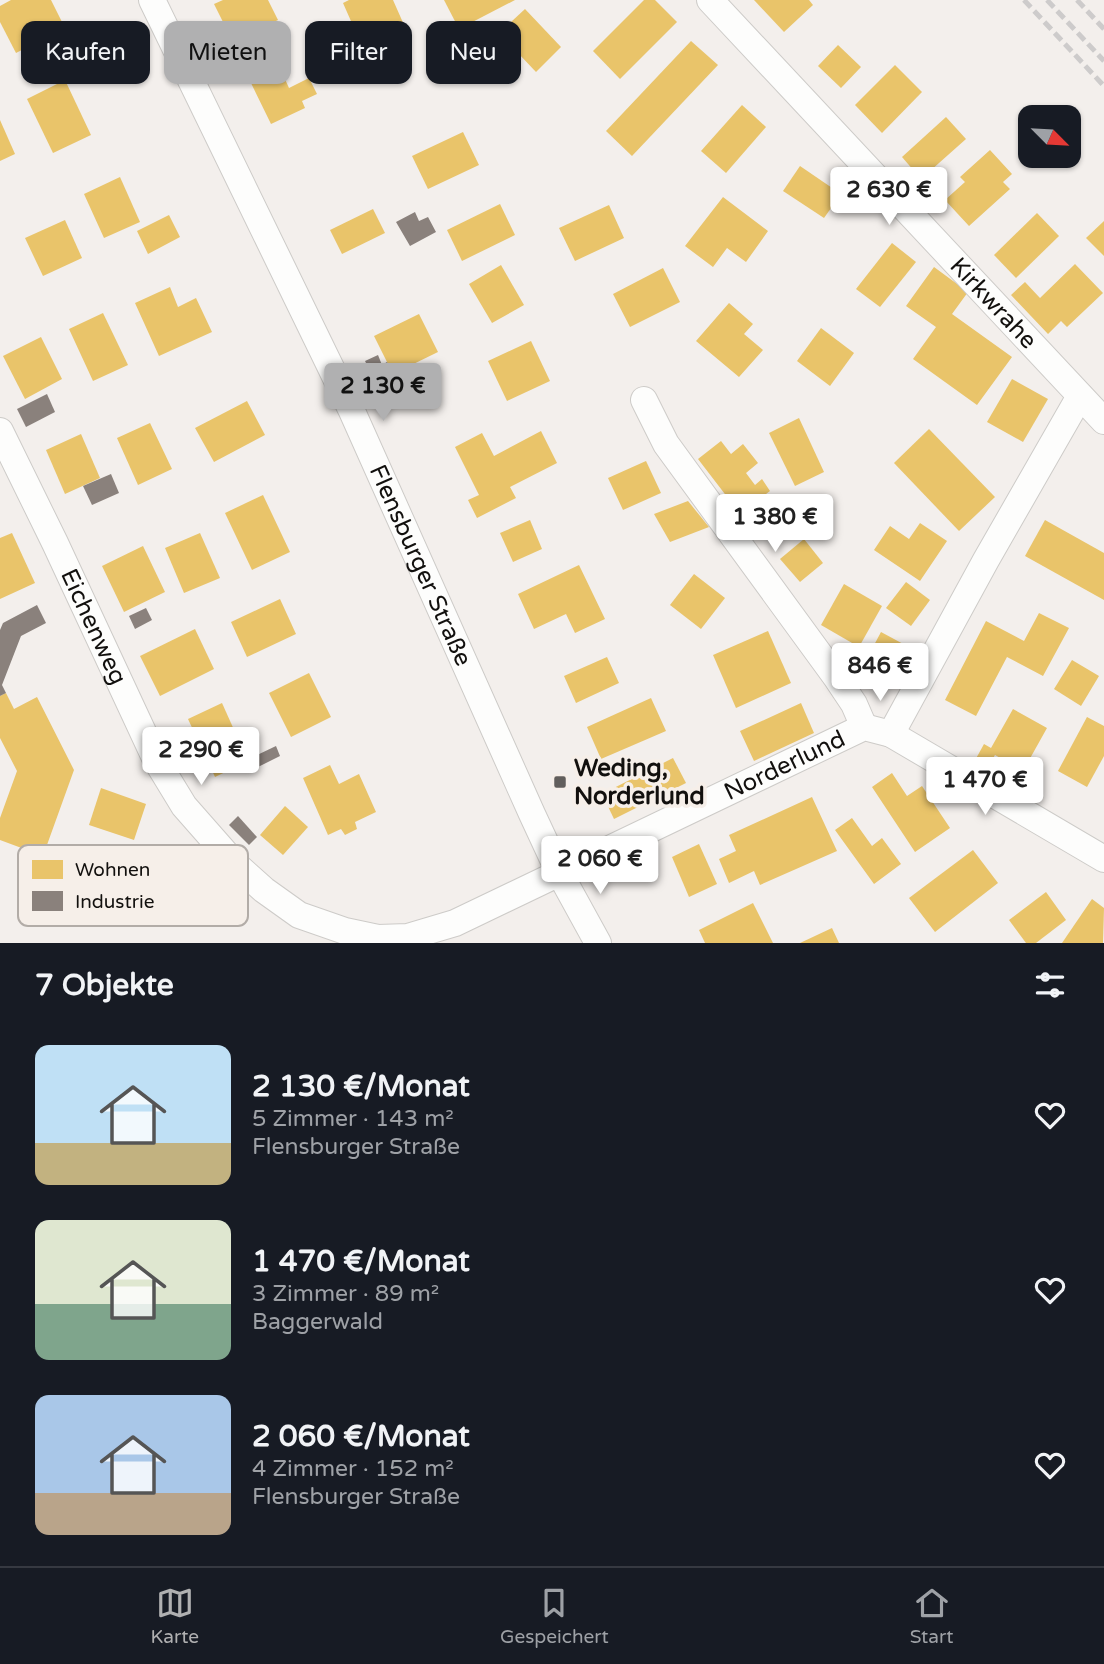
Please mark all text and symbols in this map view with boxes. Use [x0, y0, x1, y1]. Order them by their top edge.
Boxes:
chip: Kaufen [21, 21, 150, 84]
chip: Mieten [164, 21, 291, 84]
chip: Filter [305, 21, 412, 84]
chip: Neu [426, 21, 521, 84]
north arrow [1018, 105, 1082, 168]
map controls [1018, 105, 1081, 168]
pin: 2 630 € [824, 168, 954, 227]
text: 2 630 € [846, 176, 932, 204]
street label: Kirkwrahe [944, 251, 1043, 355]
pin: 2 130 € [318, 364, 448, 423]
text: 2 130 € [340, 372, 426, 400]
street label: Flensburger Straße [363, 460, 478, 670]
pin: 1 380 € [710, 494, 840, 554]
text: 1 380 € [732, 503, 818, 531]
street label: Eichenweg [55, 564, 133, 689]
pin: 846 € [831, 644, 929, 703]
text: 846 € [848, 652, 913, 680]
street label: Norderlund [719, 724, 850, 806]
pin: 2 290 € [136, 728, 266, 787]
text: 2 290 € [158, 736, 244, 764]
place label: Weding, Norderlund [574, 754, 705, 811]
pin: 1 470 € [920, 758, 1050, 817]
text: 1 470 € [942, 766, 1028, 794]
marker: Weding, Norderlund [552, 774, 568, 790]
pin: 2 060 € [535, 836, 665, 896]
legend [18, 845, 248, 926]
text: 2 060 € [557, 845, 643, 873]
text: Wohnen [75, 859, 150, 881]
text: Industrie [75, 891, 154, 913]
icon: filters [1031, 966, 1069, 1004]
text: 7 Objekte [35, 967, 174, 1004]
text: 2 130 €/Monat [252, 1068, 470, 1105]
icon: home [91, 1073, 175, 1157]
icon: heart [1031, 1096, 1069, 1134]
text: 5 Zimmer · 143 m² [252, 1105, 454, 1133]
text: Flensburger Straße [252, 1133, 460, 1161]
text: 1 470 €/Monat [252, 1243, 470, 1280]
icon: home [91, 1248, 175, 1332]
icon: heart [1031, 1271, 1069, 1309]
text: 3 Zimmer · 89 m² [252, 1280, 439, 1308]
text: Baggerwald [252, 1308, 383, 1336]
text: 2 060 €/Monat [252, 1418, 470, 1455]
icon: home [91, 1423, 175, 1507]
icon: heart [1031, 1446, 1069, 1484]
text: 4 Zimmer · 152 m² [252, 1455, 454, 1483]
text: Flensburger Straße [252, 1483, 460, 1511]
tab: Karte [150, 1584, 199, 1648]
tab: Gespeichert [500, 1584, 609, 1648]
tab: Start [910, 1584, 953, 1648]

